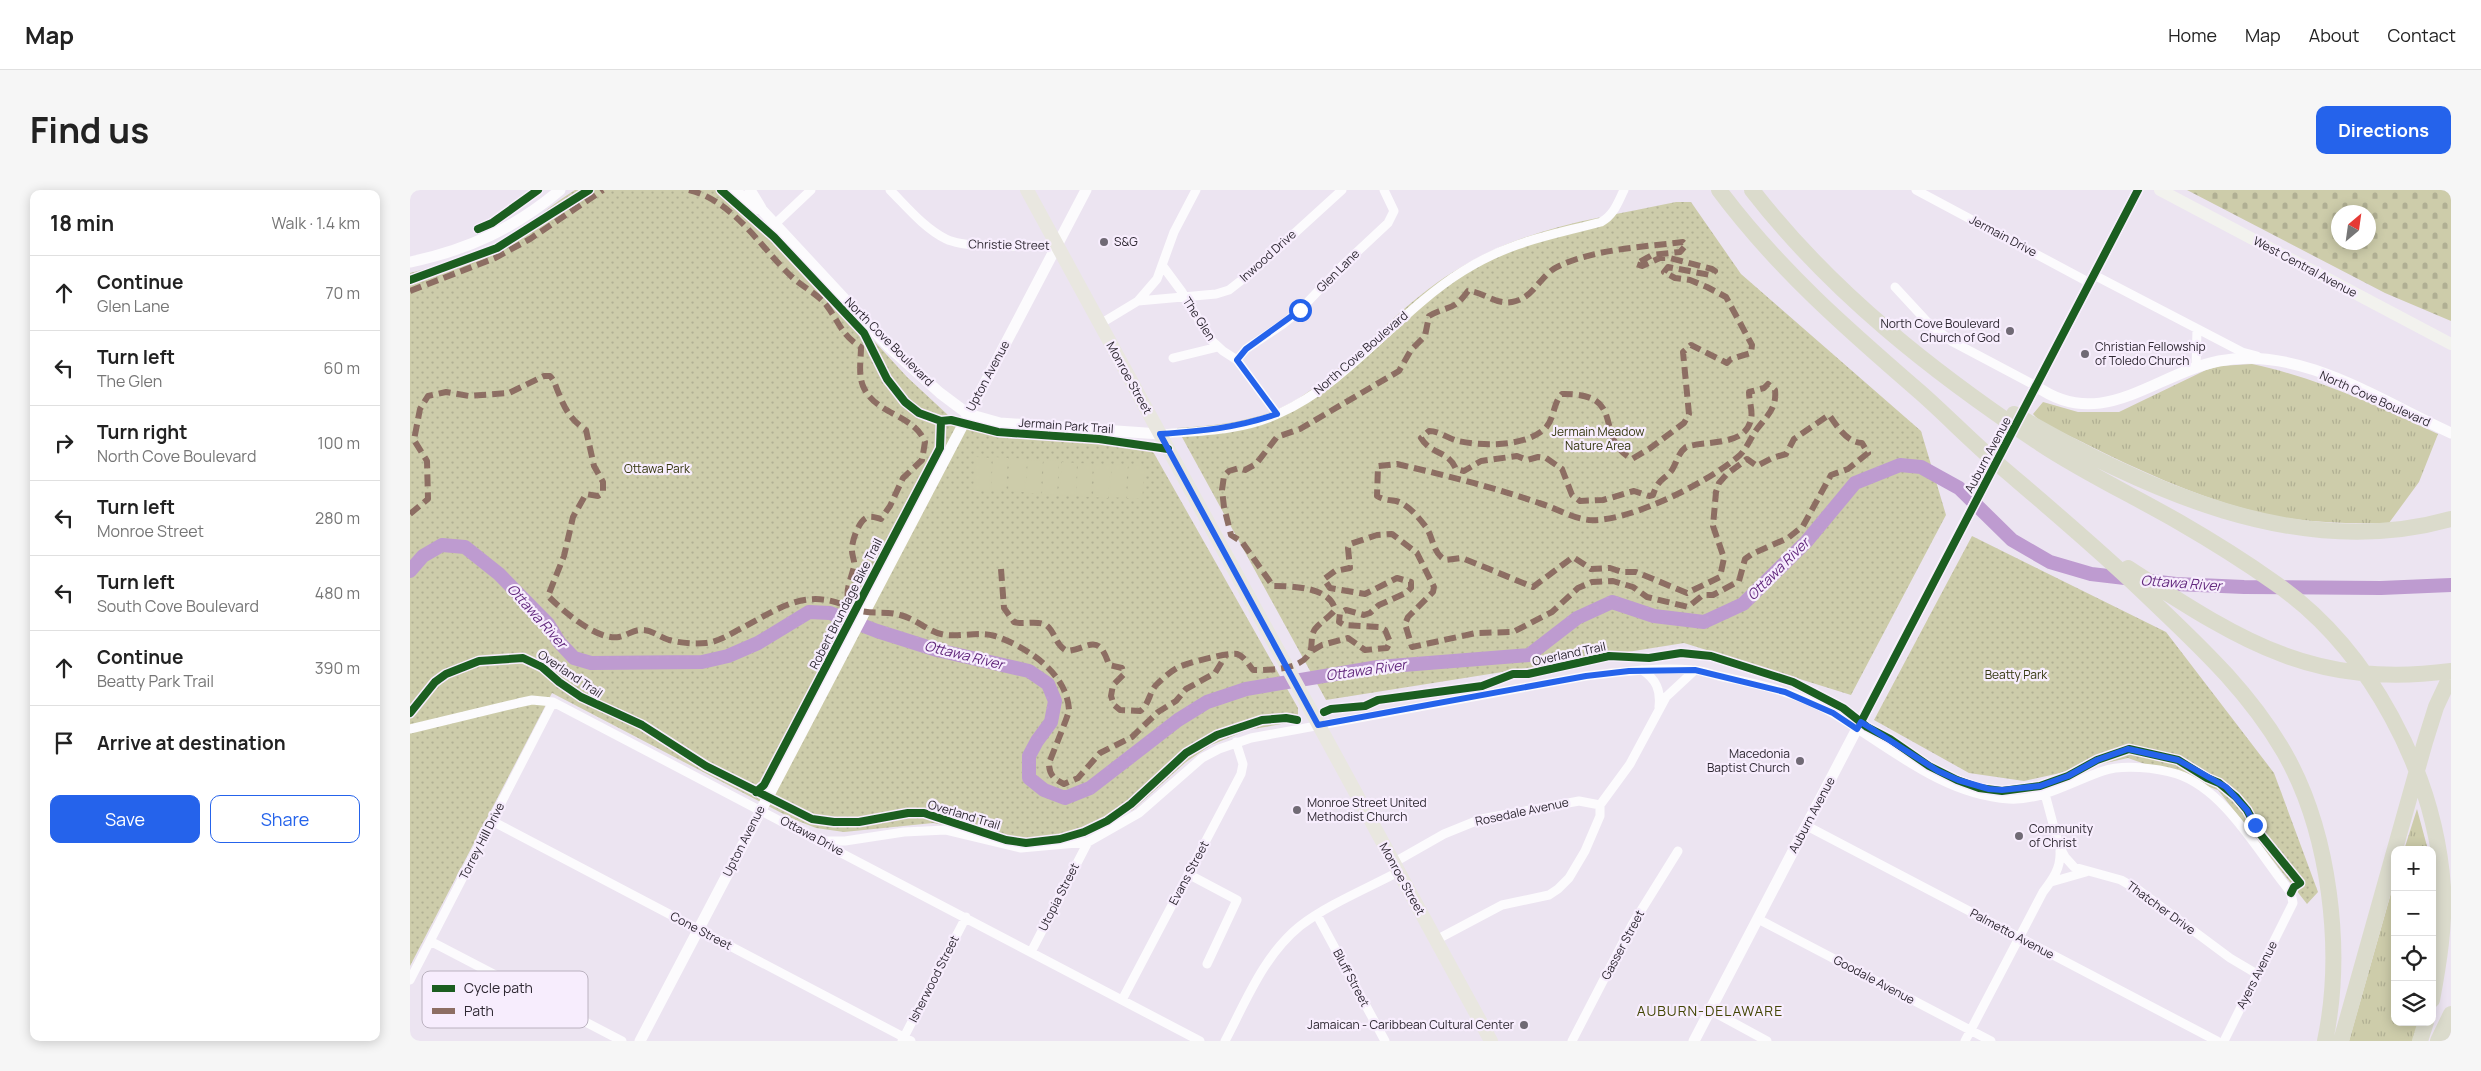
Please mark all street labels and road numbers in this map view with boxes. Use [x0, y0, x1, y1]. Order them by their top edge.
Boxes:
street label: Jermain Drive [1967, 211, 2040, 260]
street label: Inwood Drive [1236, 226, 1300, 286]
street label: West Central Avenue [2250, 232, 2360, 301]
street label: Christie Street [968, 235, 1050, 254]
street label: Glen Lane [1312, 245, 1363, 296]
street label: North Cove Boulevard [841, 293, 938, 390]
street label: The Glen [1179, 294, 1220, 344]
street label: North Cove Boulevard [1310, 307, 1411, 398]
street label: Upton Avenue [962, 337, 1013, 414]
street label: Monroe Street [1103, 339, 1156, 417]
street label: North Cove Boulevard [2317, 366, 2433, 431]
street label: Jermain Park Trail [1018, 414, 1114, 437]
street label: Auburn Avenue [1960, 414, 2015, 496]
street label: Robert Brundage Bike Trail [805, 535, 886, 672]
street label: Overland Trail [1531, 637, 1607, 670]
street label: Overland Trail [534, 646, 606, 702]
street label: Auburn Avenue [1784, 774, 1839, 856]
street label: Rosedale Avenue [1474, 793, 1570, 830]
street label: Overland Trail [926, 795, 1002, 834]
street label: Torrey Hill Drive [455, 799, 508, 882]
street label: Upton Avenue [718, 802, 769, 879]
street label: Ottawa Drive [777, 812, 847, 859]
street label: Evans Street [1165, 838, 1213, 908]
street label: Monroe Street [1376, 840, 1429, 918]
street label: Utopia Street [1034, 860, 1083, 934]
street label: Thatcher Drive [2123, 877, 2199, 938]
street label: Palmetto Avenue [1967, 904, 2057, 963]
street label: Cone Street [667, 907, 735, 954]
street label: Gasser Street [1597, 907, 1648, 983]
street label: Isherwood Street [904, 932, 963, 1025]
street label: Ayers Avenue [2232, 938, 2281, 1012]
street label: Bluff Street [1329, 946, 1374, 1010]
street label: Goodale Avenue [1831, 951, 1918, 1008]

